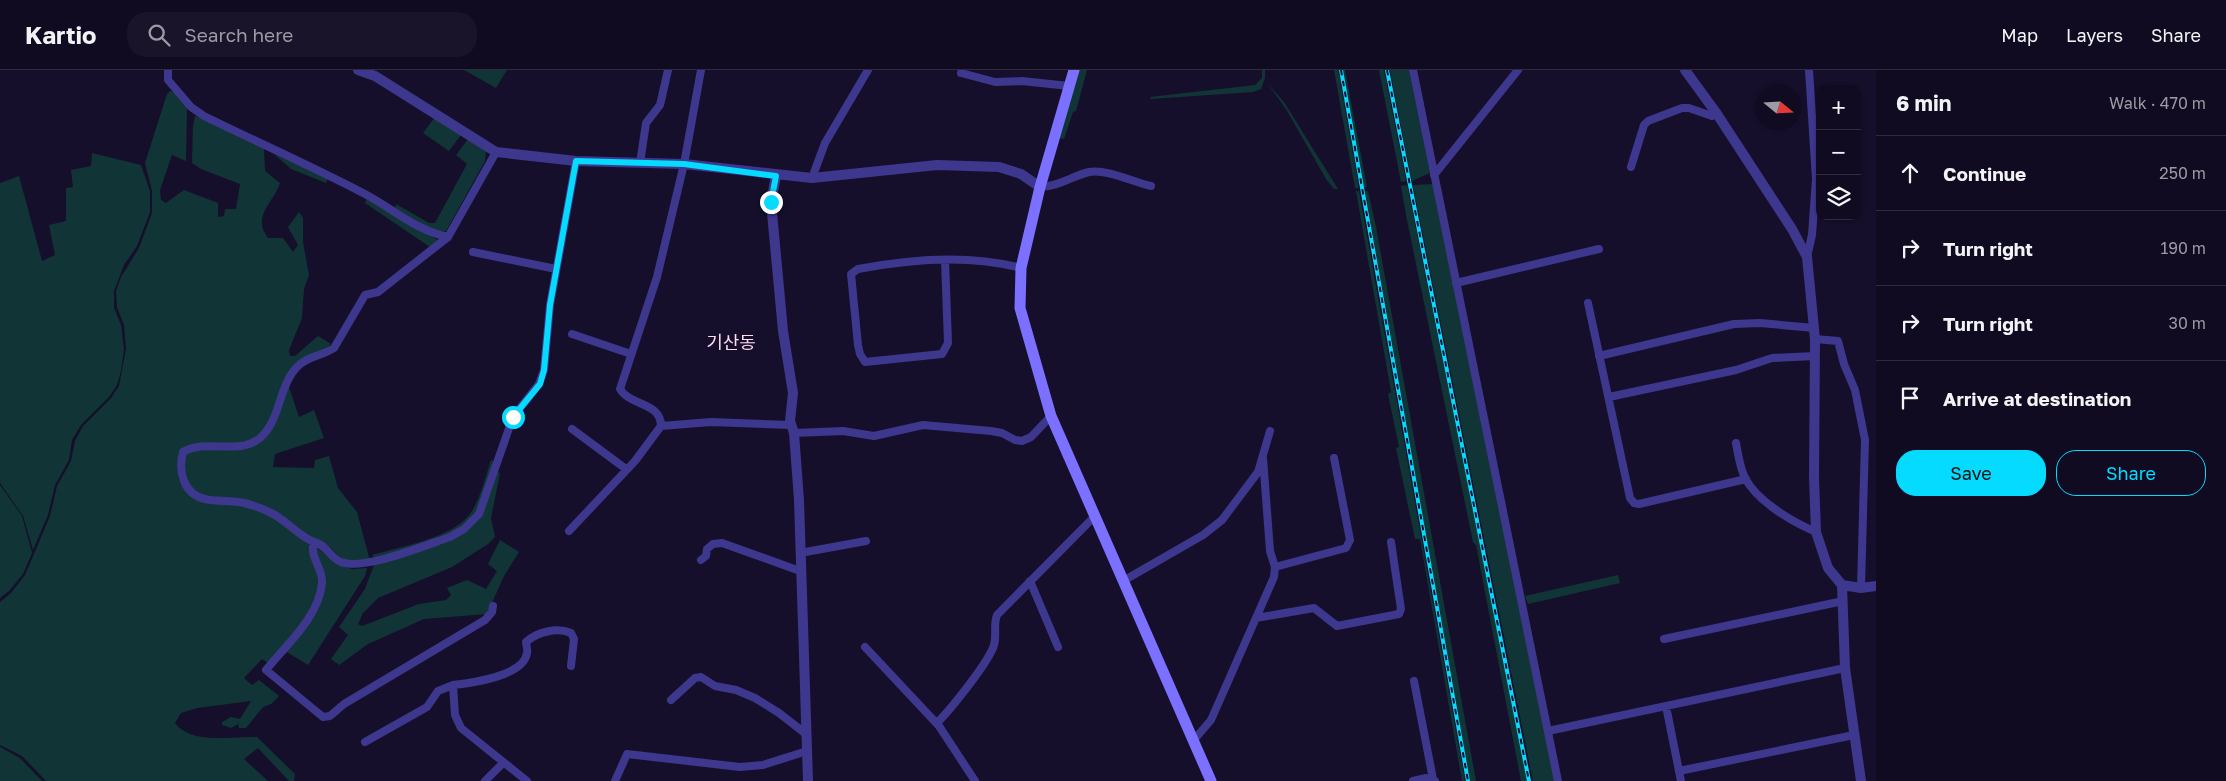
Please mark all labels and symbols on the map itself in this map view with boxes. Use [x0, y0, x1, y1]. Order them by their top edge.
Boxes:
north arrow [1756, 85, 1801, 130]
route end [760, 191, 783, 214]
district label: 기산동 [706, 331, 756, 353]
route start [502, 406, 525, 429]

